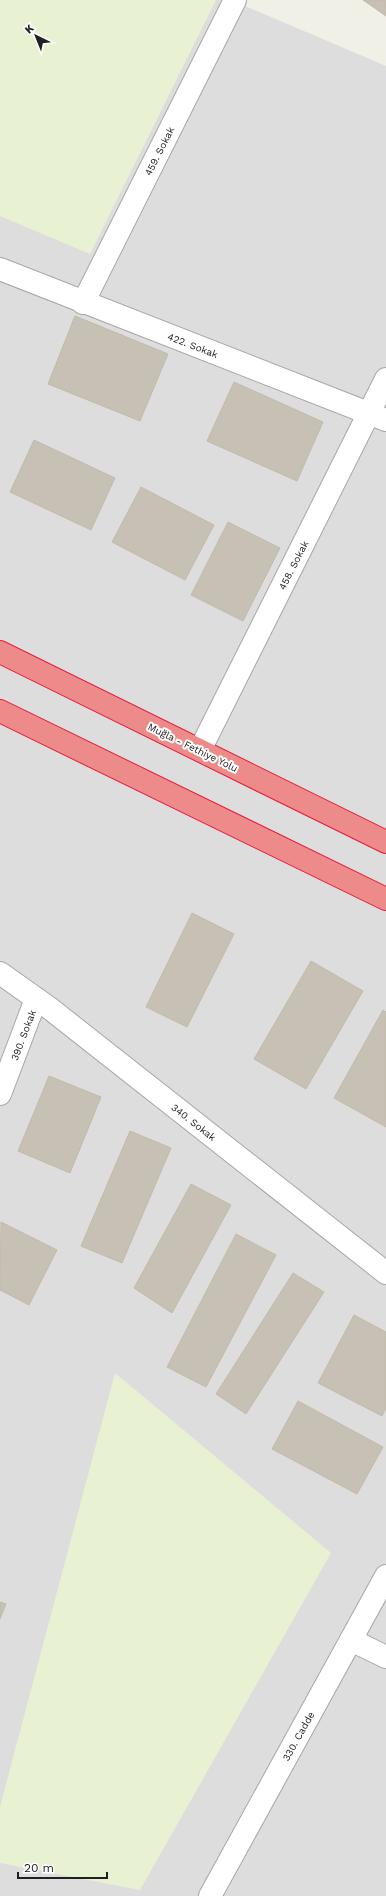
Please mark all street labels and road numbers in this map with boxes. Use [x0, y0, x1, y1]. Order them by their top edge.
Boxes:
street label: 459. Sokak [142, 125, 177, 177]
street label: 422. Sokak [166, 331, 220, 360]
street label: 458. Sokak [276, 539, 311, 592]
street label: Muğla - Fethiye Yolu [146, 721, 240, 774]
street label: 390. Sokak [9, 1008, 38, 1062]
street label: 340. Sokak [169, 1102, 218, 1143]
street label: 330. Cadde [280, 1710, 317, 1763]

